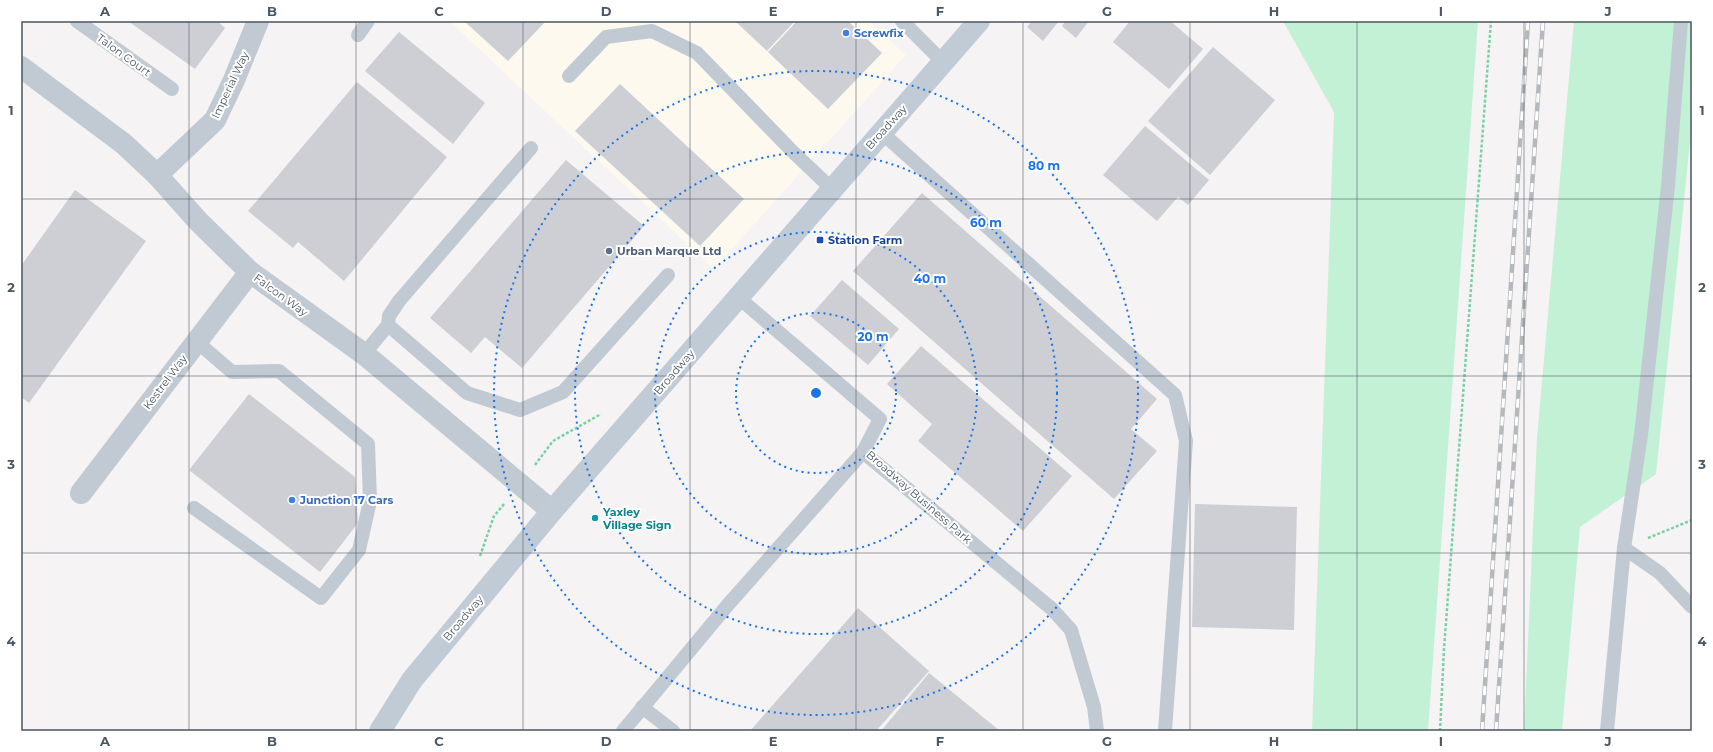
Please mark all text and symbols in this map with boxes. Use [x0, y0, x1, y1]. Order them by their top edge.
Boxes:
text: A [99, 3, 111, 19]
text: B [267, 3, 277, 19]
text: C [434, 3, 444, 19]
text: D [601, 3, 612, 19]
text: E [769, 3, 778, 19]
text: F [936, 3, 944, 19]
text: G [1102, 3, 1112, 19]
text: H [1269, 3, 1279, 19]
text: I [1439, 3, 1443, 19]
text: J [1603, 3, 1612, 19]
place label: Screwfix [854, 26, 904, 40]
marker: Screwfix [841, 28, 851, 38]
street label: Talon Court [94, 31, 154, 80]
street label: Imperial Way [208, 49, 252, 121]
text: 1 [8, 102, 14, 118]
street label: Broadway [862, 102, 910, 152]
text: 1 [1699, 102, 1705, 118]
text: 80 m [1028, 158, 1060, 173]
text: 60 m [970, 215, 1002, 230]
place label: Station Farm [828, 233, 902, 247]
marker: Station Farm [815, 235, 825, 245]
place label: Urban Marque Ltd [617, 244, 721, 258]
marker: Urban Marque Ltd [604, 246, 614, 256]
street label: Falcon Way [251, 271, 311, 319]
text: 40 m [914, 271, 946, 286]
text: 2 [7, 279, 15, 295]
text: 2 [1698, 279, 1706, 295]
text: 20 m [857, 329, 889, 344]
street label: Broadway [651, 347, 697, 397]
street label: Kestrel Way [140, 352, 190, 412]
centre of rings [809, 386, 823, 400]
street label: Broadway Business Park [864, 447, 975, 547]
text: 3 [6, 456, 15, 472]
text: 3 [1697, 456, 1706, 472]
place label: Junction 17 Cars [299, 493, 393, 507]
marker: Junction 17 Cars [287, 495, 297, 505]
place label: Yaxley Village Sign [602, 505, 671, 532]
marker: Yaxley Village Sign [590, 513, 600, 523]
street label: Broadway [440, 592, 486, 644]
text: 4 [7, 633, 16, 649]
text: 4 [1698, 633, 1707, 649]
text: A [99, 733, 111, 749]
text: B [267, 733, 277, 749]
text: C [434, 733, 444, 749]
text: D [601, 733, 612, 749]
text: E [769, 733, 778, 749]
text: F [936, 733, 944, 749]
text: G [1102, 733, 1112, 749]
text: H [1269, 733, 1279, 749]
text: I [1439, 733, 1443, 749]
text: J [1603, 733, 1612, 749]

